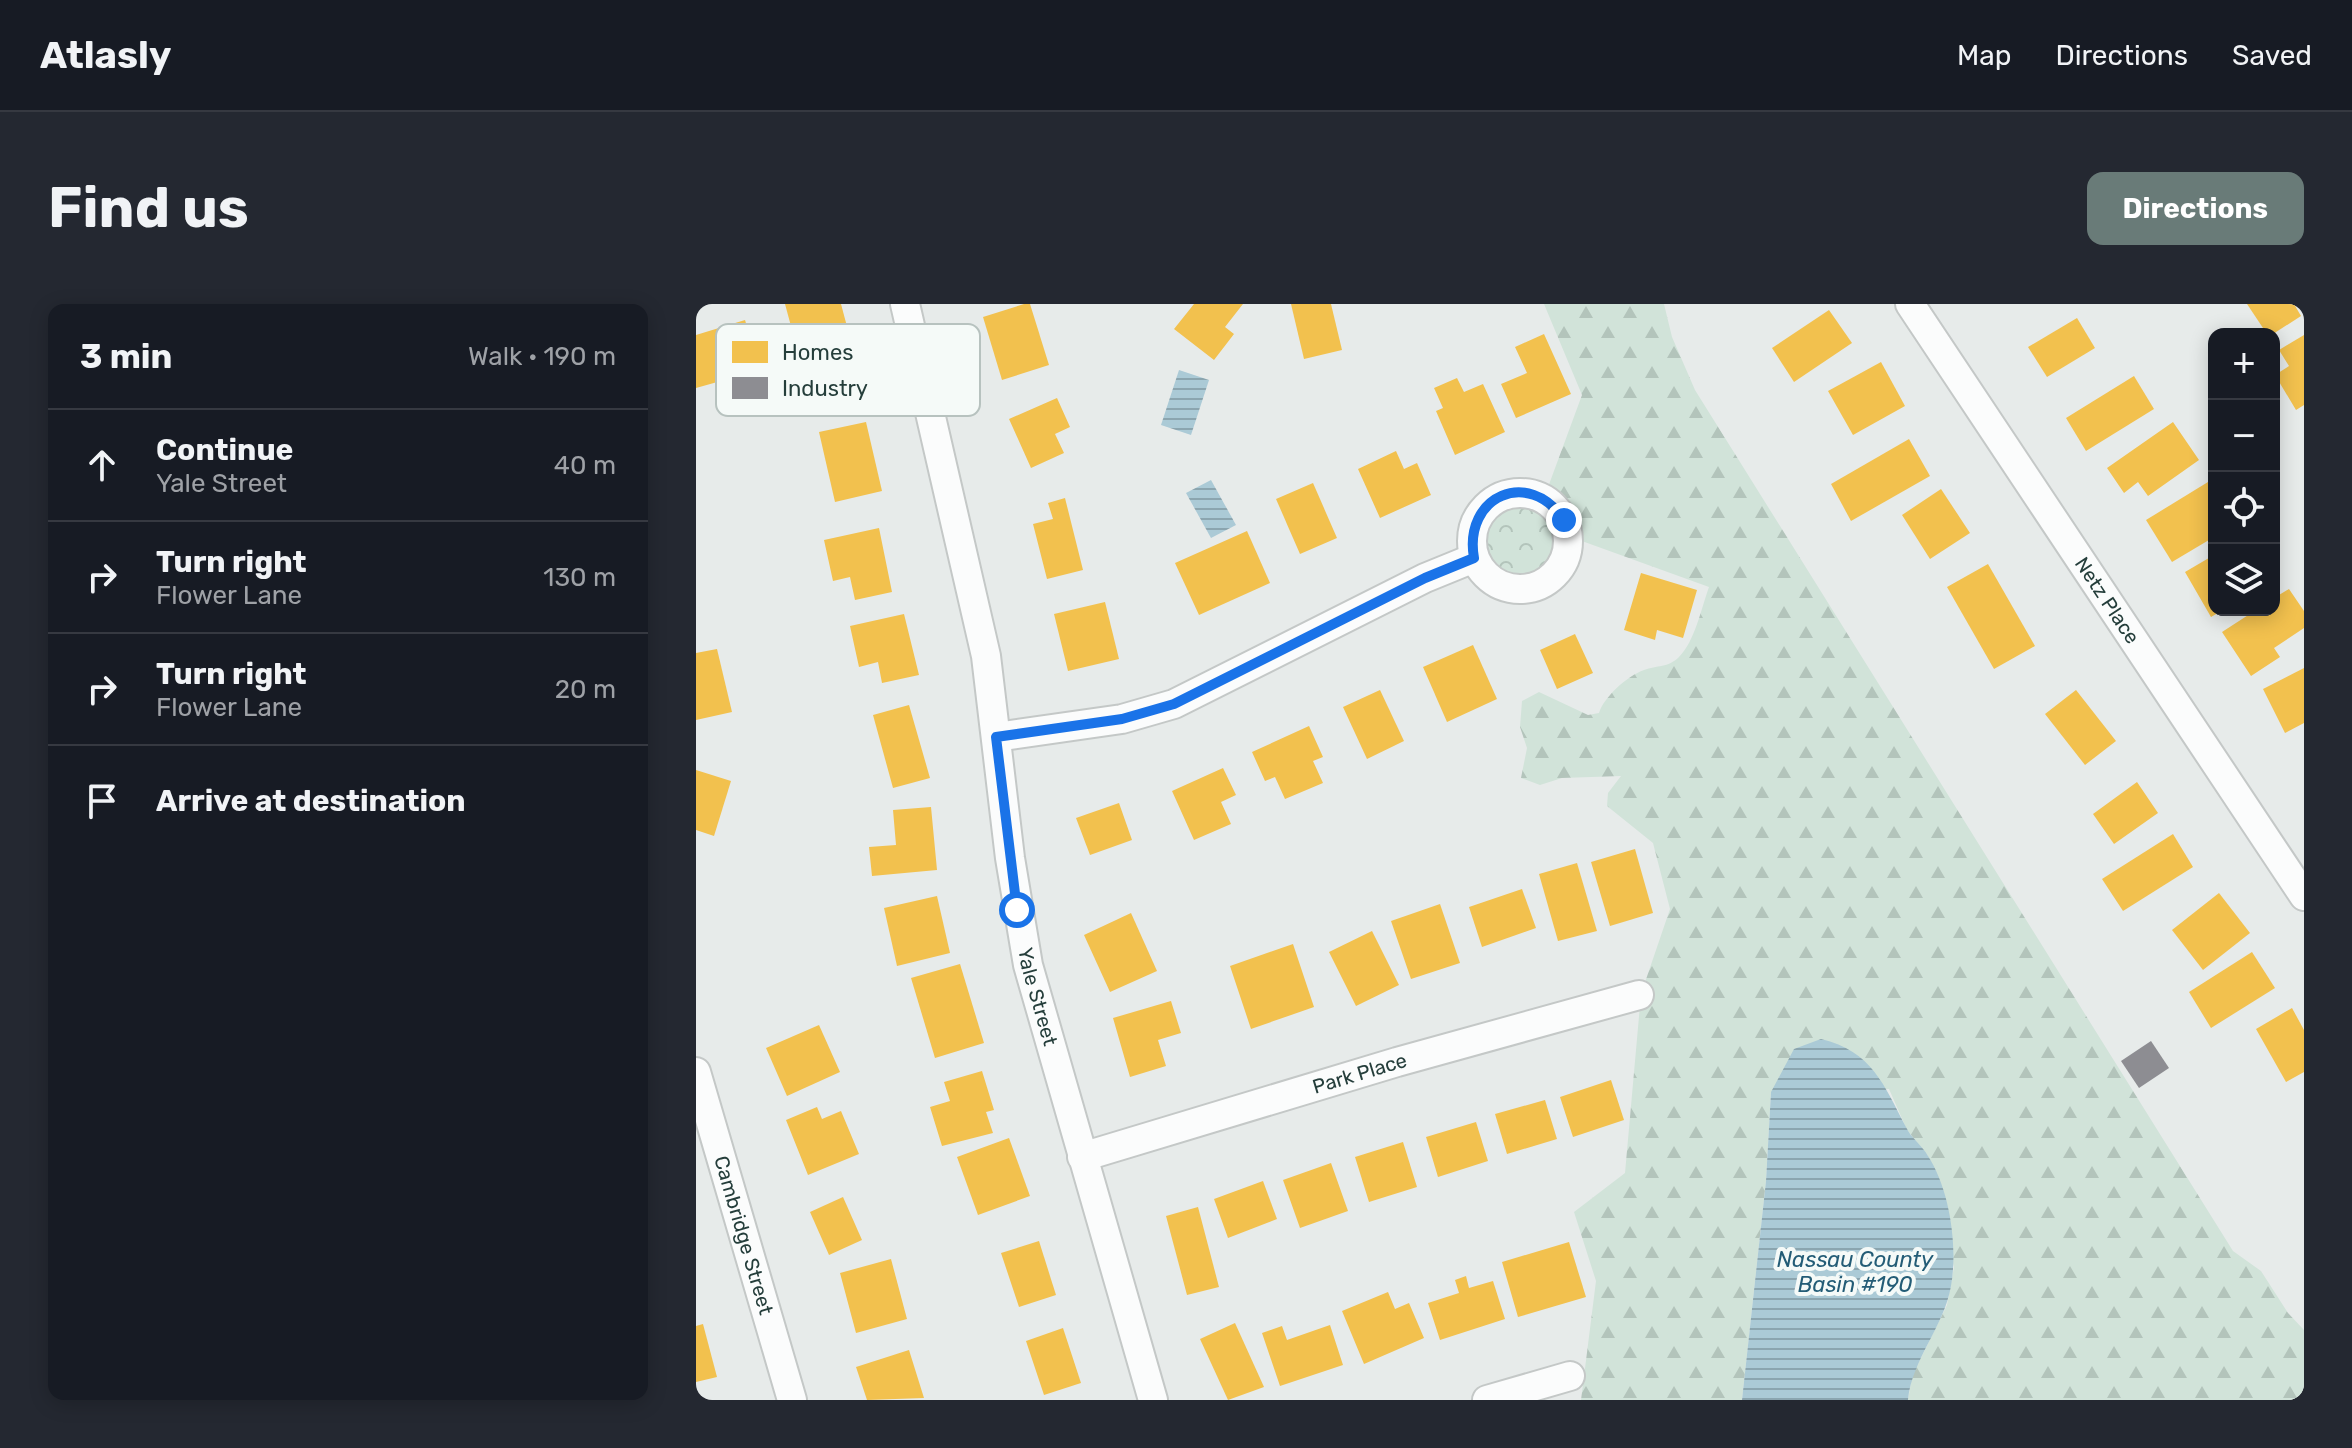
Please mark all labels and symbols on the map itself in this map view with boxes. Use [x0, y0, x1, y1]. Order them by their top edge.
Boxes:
legend [716, 324, 980, 416]
text: Homes [782, 339, 853, 366]
text: Industry [782, 375, 868, 402]
route end [1546, 502, 1582, 538]
street label: Netz Place [2070, 553, 2145, 648]
route start [999, 892, 1035, 928]
street label: Yale Street [1013, 946, 1063, 1049]
street label: Park Place [1310, 1048, 1410, 1099]
street label: Cambridge Street [709, 1153, 778, 1318]
water label: Nassau County Basin #190 [1777, 1246, 1934, 1298]

